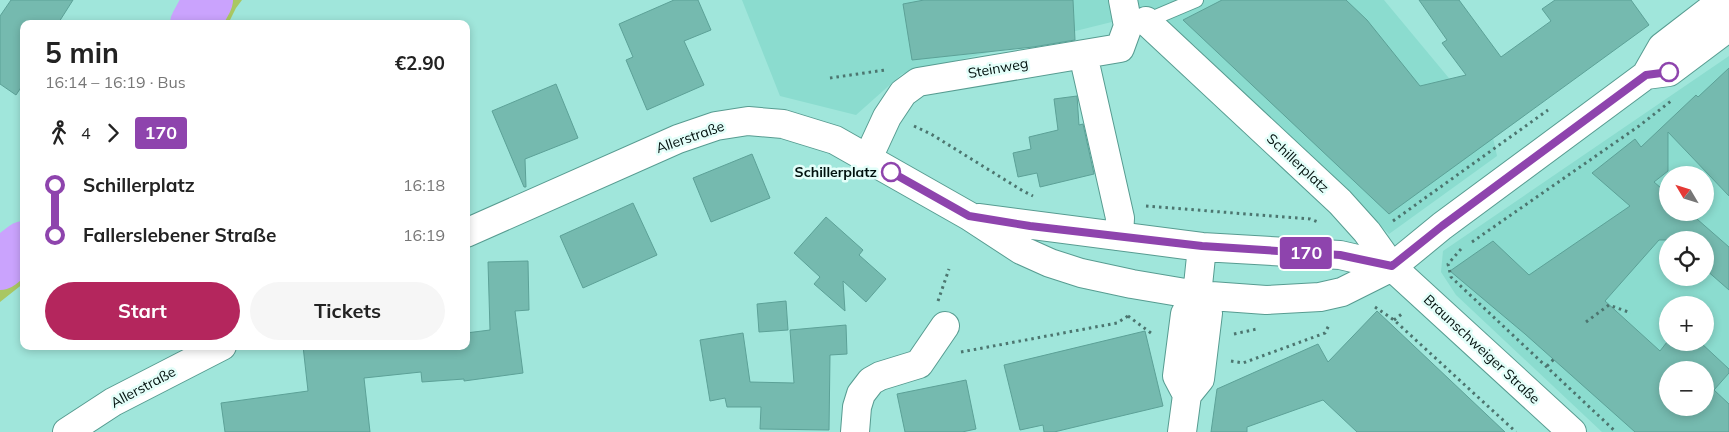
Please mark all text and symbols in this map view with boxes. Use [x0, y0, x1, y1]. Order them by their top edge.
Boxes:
text: 5 min [45, 35, 119, 70]
text: €2.90 [395, 51, 445, 75]
street label: Steinweg [967, 54, 1029, 82]
unlabelled marker [1659, 62, 1679, 82]
text: 16:14 – 16:19 · Bus [45, 72, 186, 92]
street label: Allerstraße [653, 117, 727, 157]
icon: walk [45, 119, 73, 147]
icon: forward [99, 119, 127, 147]
text: 170 [145, 121, 177, 144]
text: 4 [81, 123, 91, 143]
street label: Schillerplatz [1263, 130, 1333, 196]
marker: Schillerplatz [881, 162, 901, 182]
place label: Schillerplatz [795, 163, 877, 181]
north arrow [1659, 166, 1714, 221]
map controls [1659, 166, 1714, 416]
text: Schillerplatz [83, 173, 195, 197]
text: 16:18 [403, 175, 445, 195]
text: Fallerslebener Straße [83, 223, 276, 247]
text: 16:19 [403, 225, 445, 245]
button: locate [1659, 231, 1714, 286]
line badge: 170 [1277, 237, 1335, 269]
text: 170 [1290, 241, 1322, 264]
button: Start [45, 282, 240, 340]
button: Tickets [250, 282, 445, 340]
street label: Braunschweiger Straße [1420, 290, 1544, 408]
button: + [1659, 296, 1714, 351]
button: − [1659, 361, 1714, 416]
street label: Allerstraße [107, 362, 179, 412]

